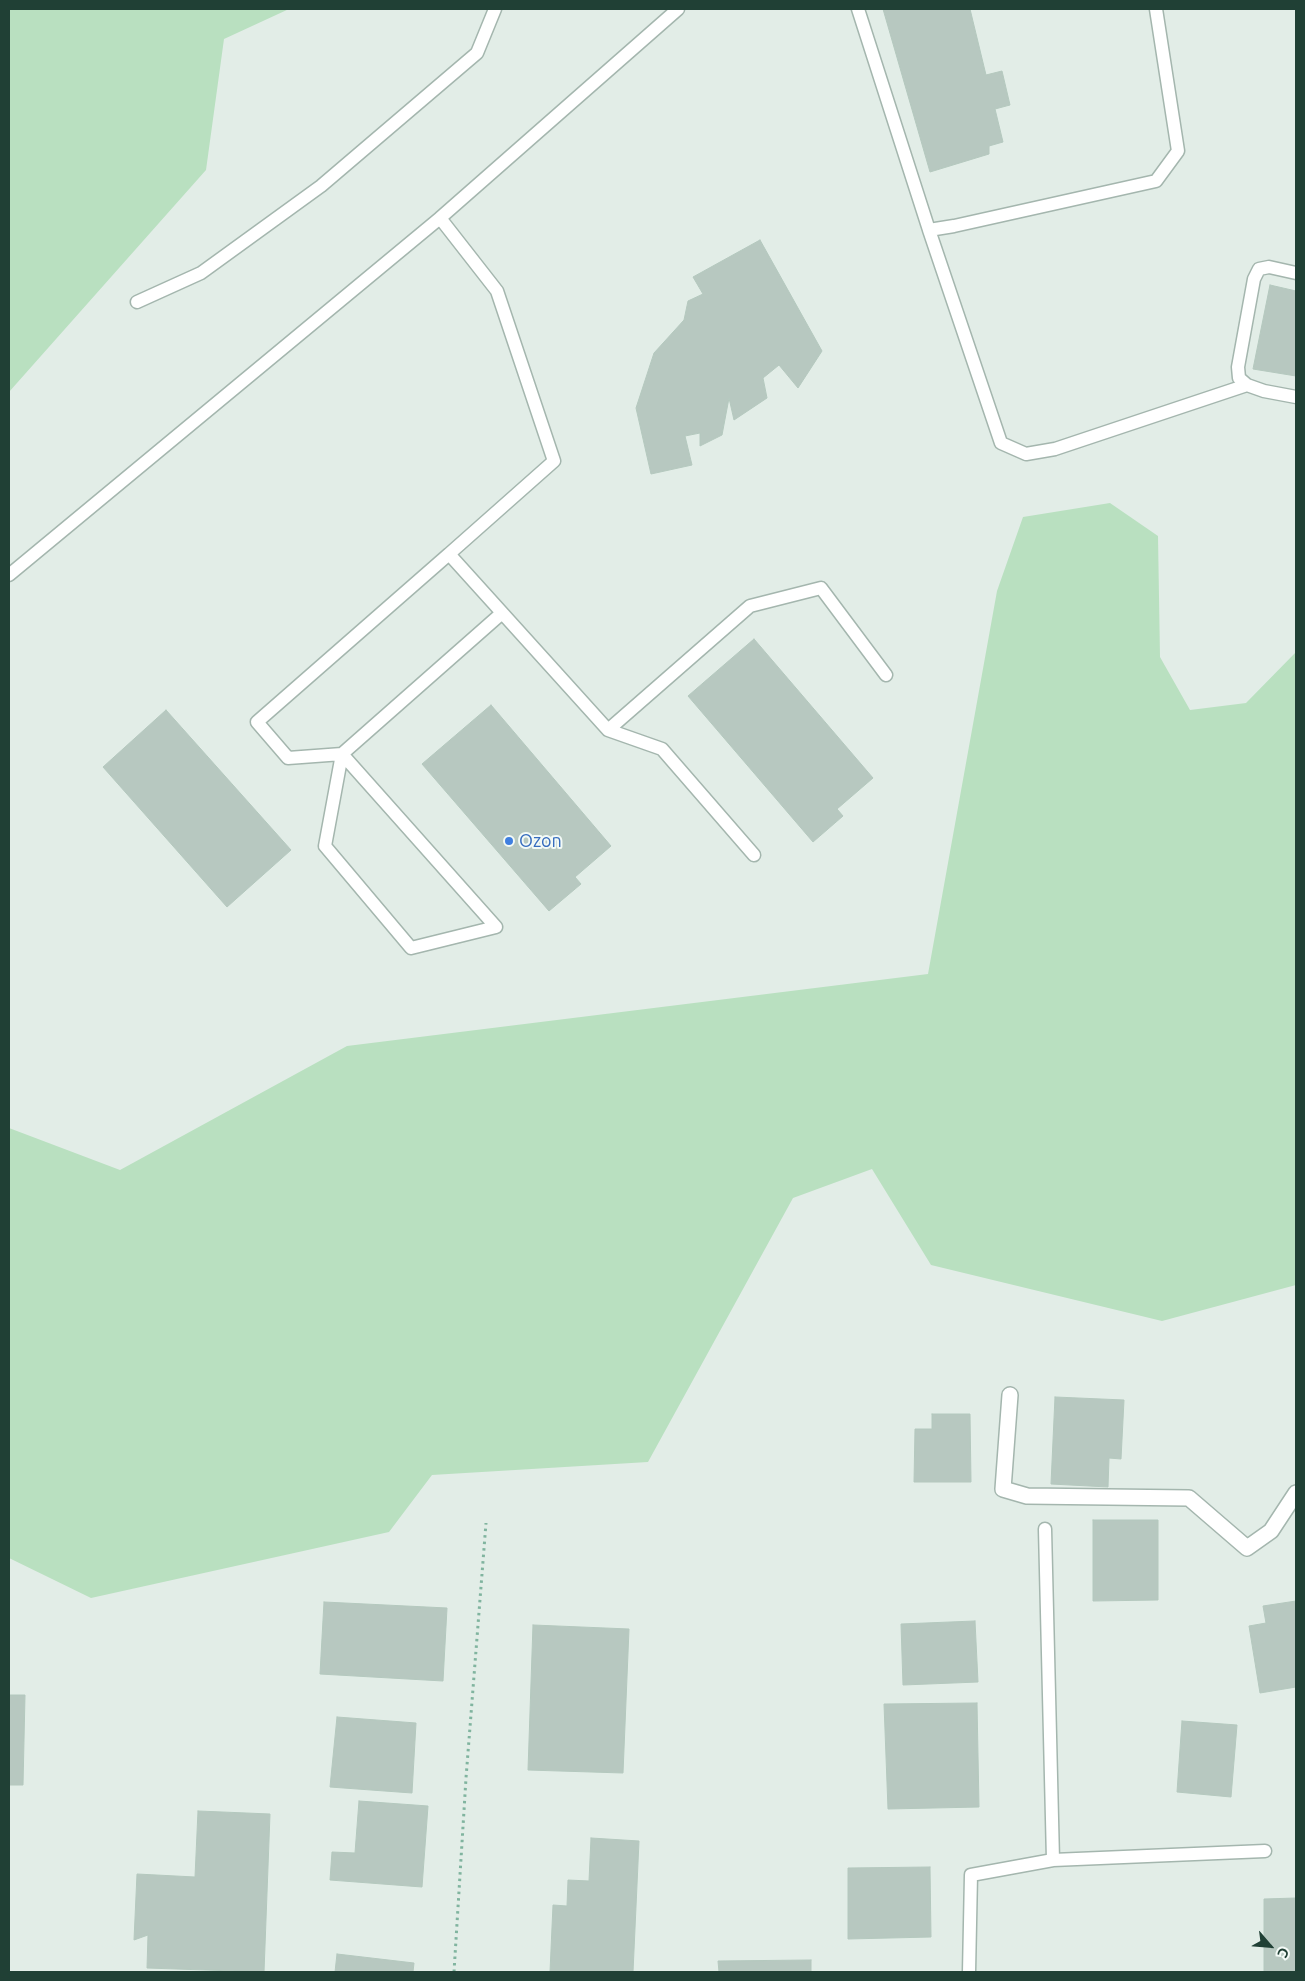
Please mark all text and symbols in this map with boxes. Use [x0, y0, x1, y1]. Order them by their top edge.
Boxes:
place label: Ozon [519, 830, 562, 852]
marker: Ozon [503, 835, 515, 847]
north arrow [1245, 1921, 1295, 1971]
text: С [1274, 1945, 1293, 1960]

